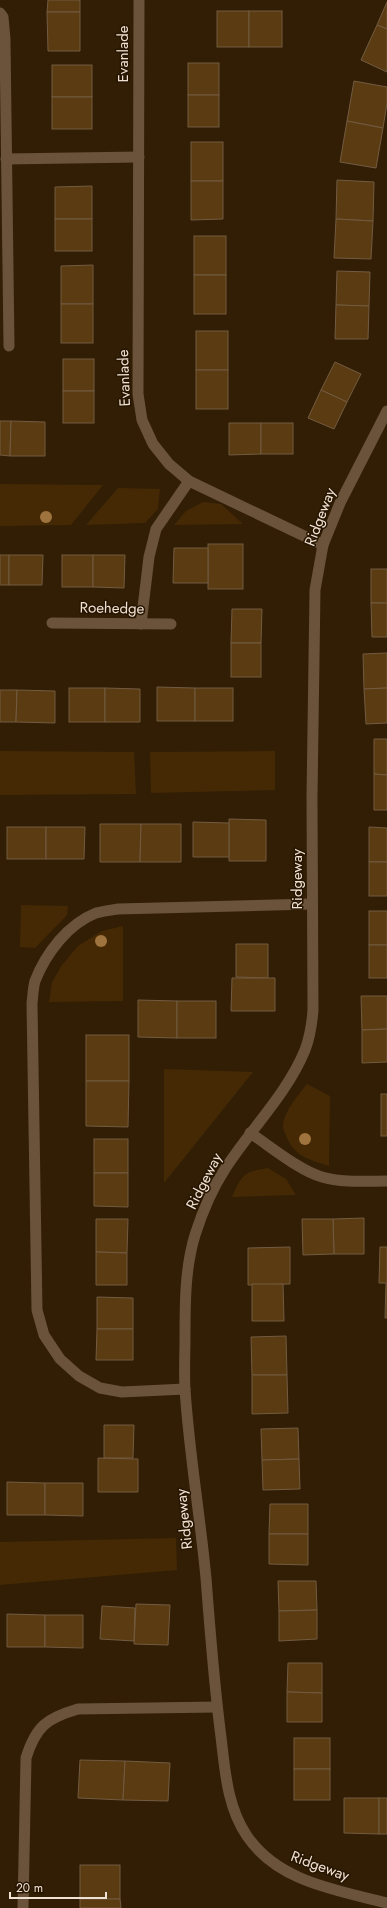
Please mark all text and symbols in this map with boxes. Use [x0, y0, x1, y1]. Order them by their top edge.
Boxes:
street label: Evanlade [112, 25, 134, 82]
street label: Evanlade [112, 349, 136, 407]
street label: Ridgeway [299, 484, 341, 549]
street label: Roehedge [79, 596, 145, 620]
street label: Ridgeway [286, 848, 308, 909]
street label: Ridgeway [180, 1149, 228, 1213]
street label: Ridgeway [170, 1487, 198, 1550]
street label: Ridgeway [288, 1845, 353, 1887]
scale bar [10, 1874, 106, 1900]
text: 20 m [16, 1879, 43, 1897]

